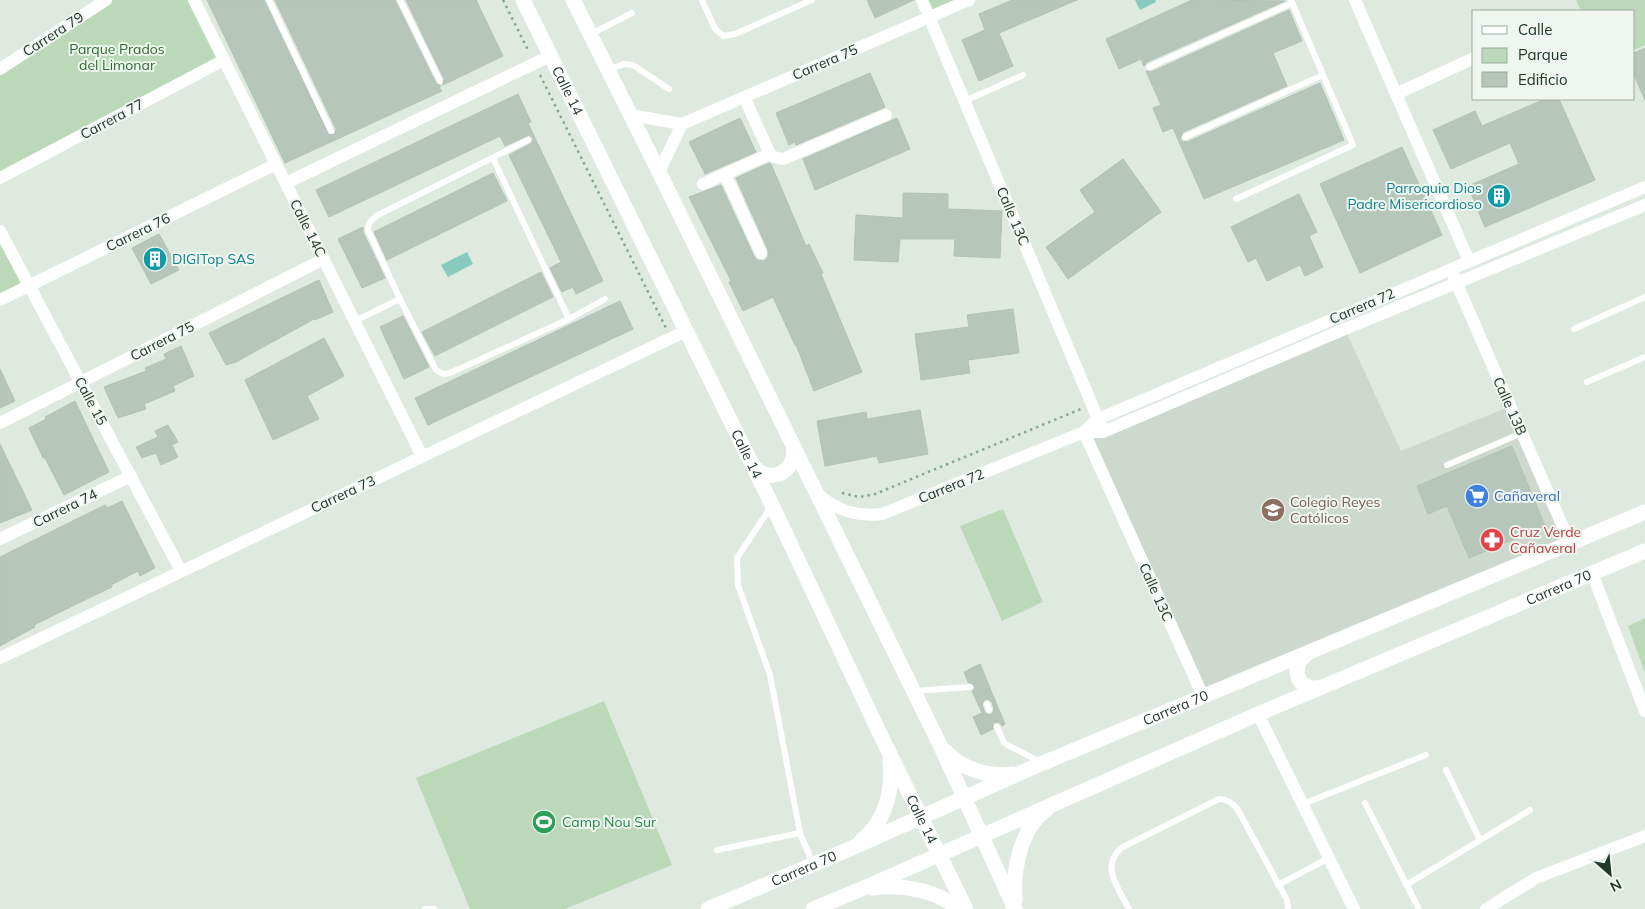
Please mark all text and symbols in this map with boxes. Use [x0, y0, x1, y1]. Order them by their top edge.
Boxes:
street label: Carrera 79 [19, 8, 87, 60]
legend [1472, 10, 1635, 100]
text: Calle [1518, 20, 1552, 39]
park label: Parque Prados del Limonar [69, 40, 165, 74]
street label: Carrera 75 [790, 40, 860, 84]
text: Parque [1518, 45, 1568, 64]
street label: Calle 14 [548, 63, 588, 119]
text: Edificio [1518, 70, 1568, 89]
street label: Carrera 77 [77, 95, 147, 143]
place label: Parroquia Dios Padre Misericordioso [1347, 179, 1482, 213]
building icon: Parroquia Dios Padre Misericordioso [1486, 183, 1512, 209]
street label: Calle 13C [993, 184, 1033, 248]
street label: Calle 14C [286, 196, 330, 260]
street label: Carrera 76 [103, 209, 173, 255]
building icon: DIGITop SAS [142, 246, 168, 272]
place label: DIGITop SAS [172, 250, 255, 268]
street label: Carrera 72 [1327, 284, 1397, 328]
street label: Carrera 75 [127, 317, 197, 365]
street label: Calle 15 [71, 374, 111, 428]
street label: Calle 13B [1489, 374, 1531, 438]
street label: Calle 14 [727, 426, 767, 482]
street label: Carrera 72 [915, 465, 987, 507]
street label: Carrera 73 [308, 471, 378, 517]
supermarket icon: Cañaveral [1464, 483, 1490, 509]
street label: Carrera 74 [30, 484, 101, 531]
place label: Cañaveral [1494, 487, 1560, 505]
place label: Colegio Reyes Católicos [1290, 493, 1380, 527]
school or university icon: Colegio Reyes Católicos [1260, 497, 1286, 523]
place label: Cruz Verde Cañaveral [1510, 523, 1581, 557]
pharmacy icon: Cruz Verde Cañaveral [1479, 527, 1505, 553]
street label: Calle 13C [1135, 560, 1177, 624]
street label: Carrera 70 [1523, 566, 1594, 609]
street label: Carrera 70 [1140, 686, 1211, 729]
street label: Calle 14 [902, 791, 942, 847]
sports icon: Camp Nou Sur [531, 809, 557, 835]
place label: Camp Nou Sur [562, 813, 657, 831]
street label: Carrera 70 [768, 847, 839, 890]
north arrow [1585, 849, 1635, 899]
text: N [1607, 875, 1625, 896]

